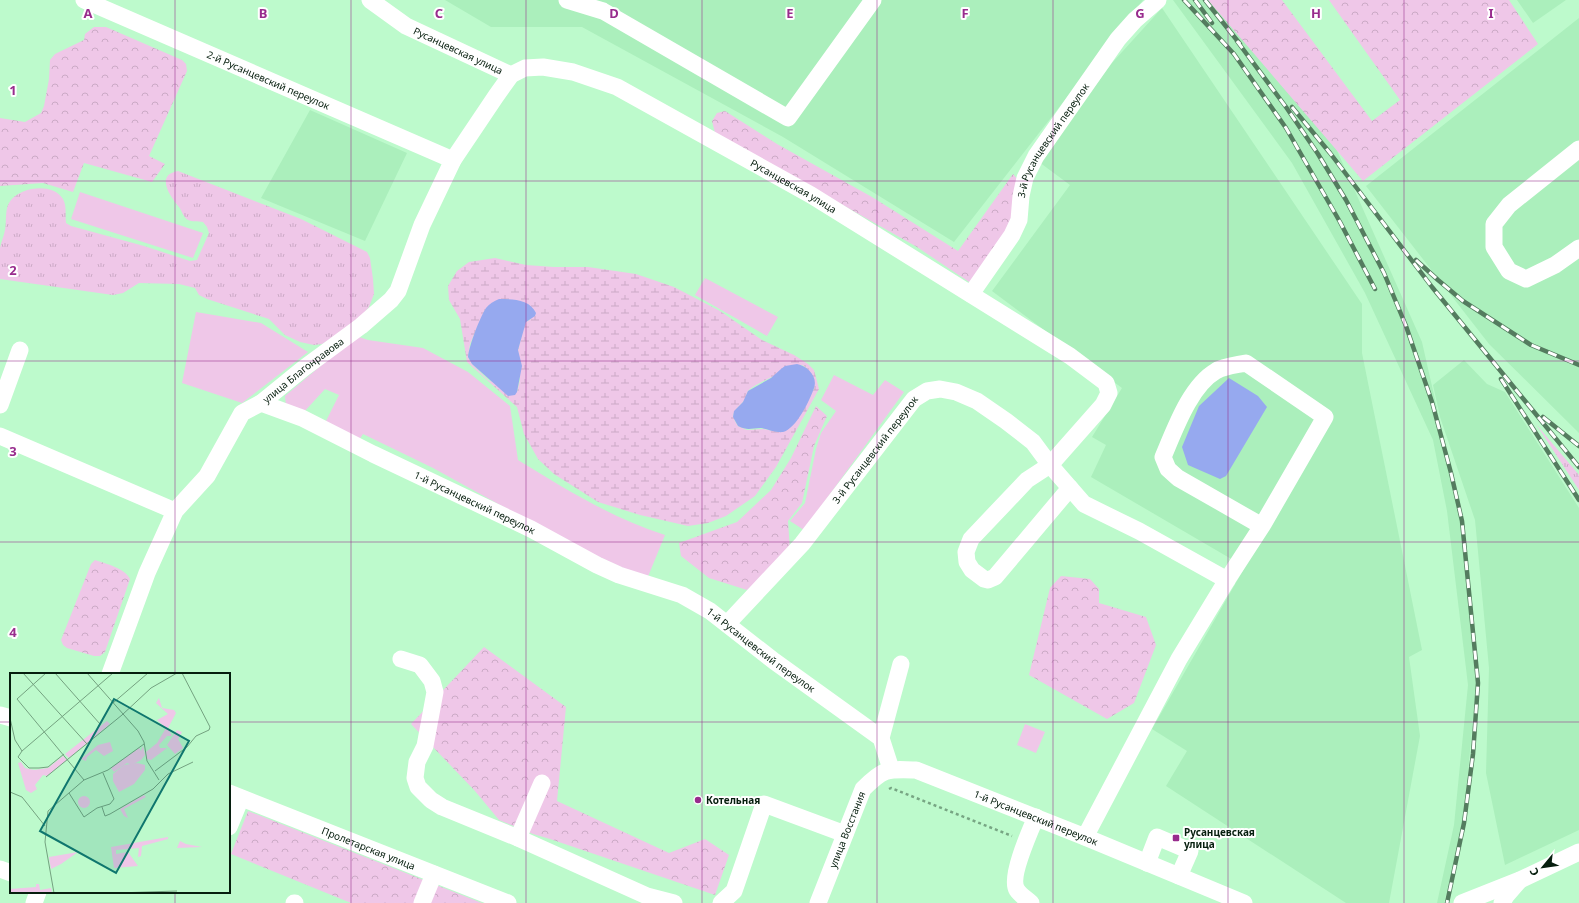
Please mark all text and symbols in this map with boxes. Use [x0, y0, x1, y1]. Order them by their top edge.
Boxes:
text: A [84, 4, 93, 22]
text: B [259, 4, 267, 22]
text: C [435, 4, 443, 22]
text: D [609, 4, 619, 22]
text: E [786, 4, 794, 22]
text: F [961, 4, 969, 22]
text: G [1135, 4, 1145, 22]
text: H [1311, 4, 1321, 22]
text: I [1488, 4, 1494, 22]
street label: Русанцевская улица [411, 23, 505, 77]
street label: 2-й Русанцевский переулок [205, 47, 333, 113]
street label: 3-й Русанцевский переулок [1014, 80, 1092, 199]
text: 1 [9, 81, 17, 99]
street label: Русанцевская улица [748, 156, 839, 216]
text: 2 [9, 261, 17, 279]
street label: улица Благонравова [259, 334, 347, 406]
street label: 3-й Русанцевский переулок [829, 392, 921, 506]
text: 3 [9, 442, 17, 460]
street label: 1-й Русанцевский переулок [412, 468, 539, 537]
street label: 1-й Русанцевский переулок [704, 604, 819, 696]
text: 4 [9, 623, 17, 641]
inset map [10, 673, 230, 893]
street label: 1-й Русанцевский переулок [972, 787, 1101, 849]
street label: улица Восстания [826, 789, 868, 870]
place label: Котельная [706, 793, 760, 807]
marker: Котельная [693, 795, 703, 805]
street label: Пролетарская улица [320, 823, 417, 873]
place label: Русанцевская улица [1183, 825, 1255, 851]
marker: Русанцевская улица [1171, 833, 1181, 843]
north arrow [1523, 847, 1563, 887]
text: С [1526, 865, 1542, 879]

